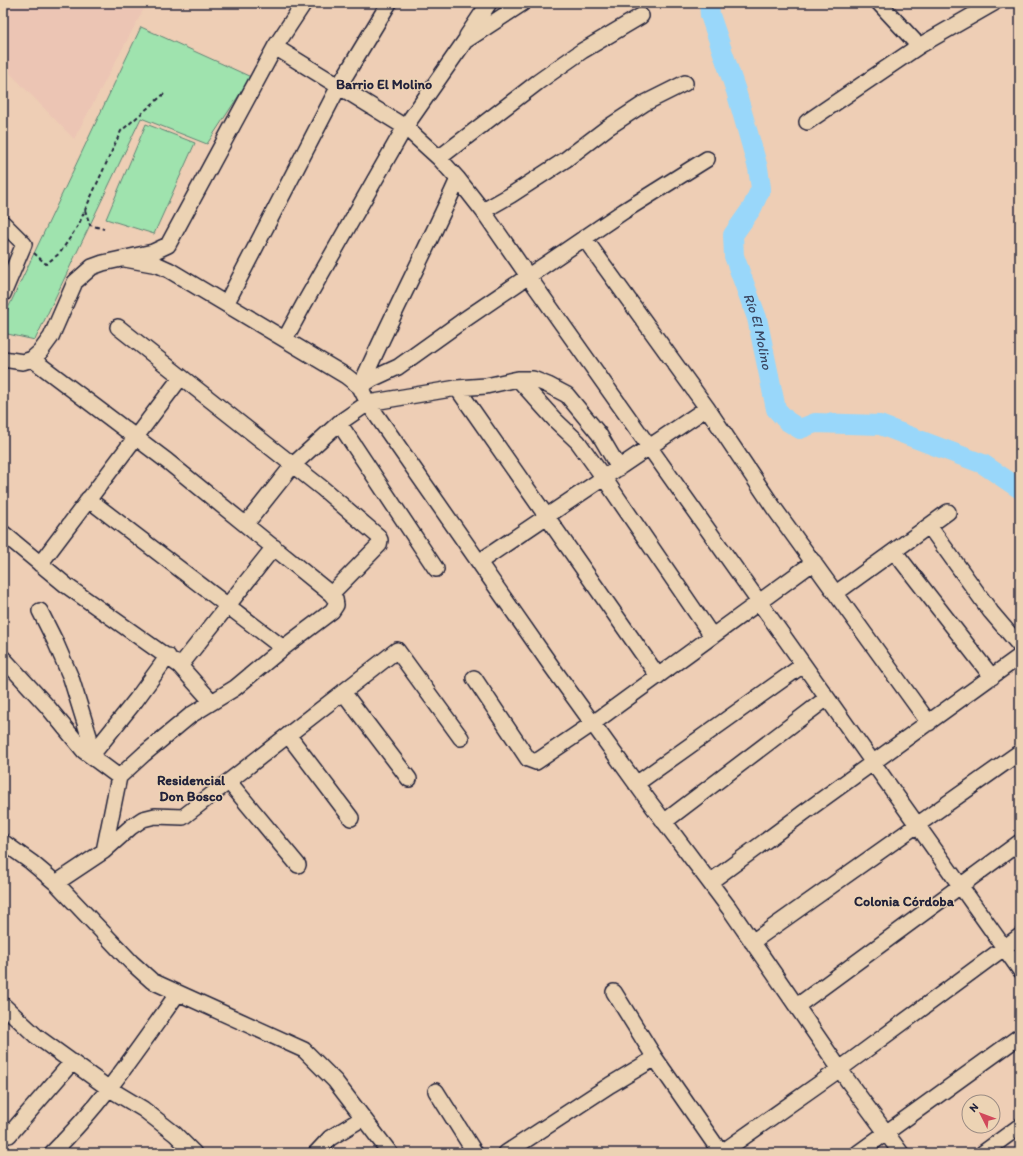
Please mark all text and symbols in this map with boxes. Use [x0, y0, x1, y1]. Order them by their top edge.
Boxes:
district label: Barrio El Molino [336, 76, 432, 93]
water label: Río El Molino [740, 291, 776, 372]
district label: Residencial Don Bosco [157, 772, 226, 805]
district label: Colonia Córdoba [854, 893, 955, 910]
north arrow [961, 1094, 1001, 1134]
text: N [967, 1101, 981, 1115]

